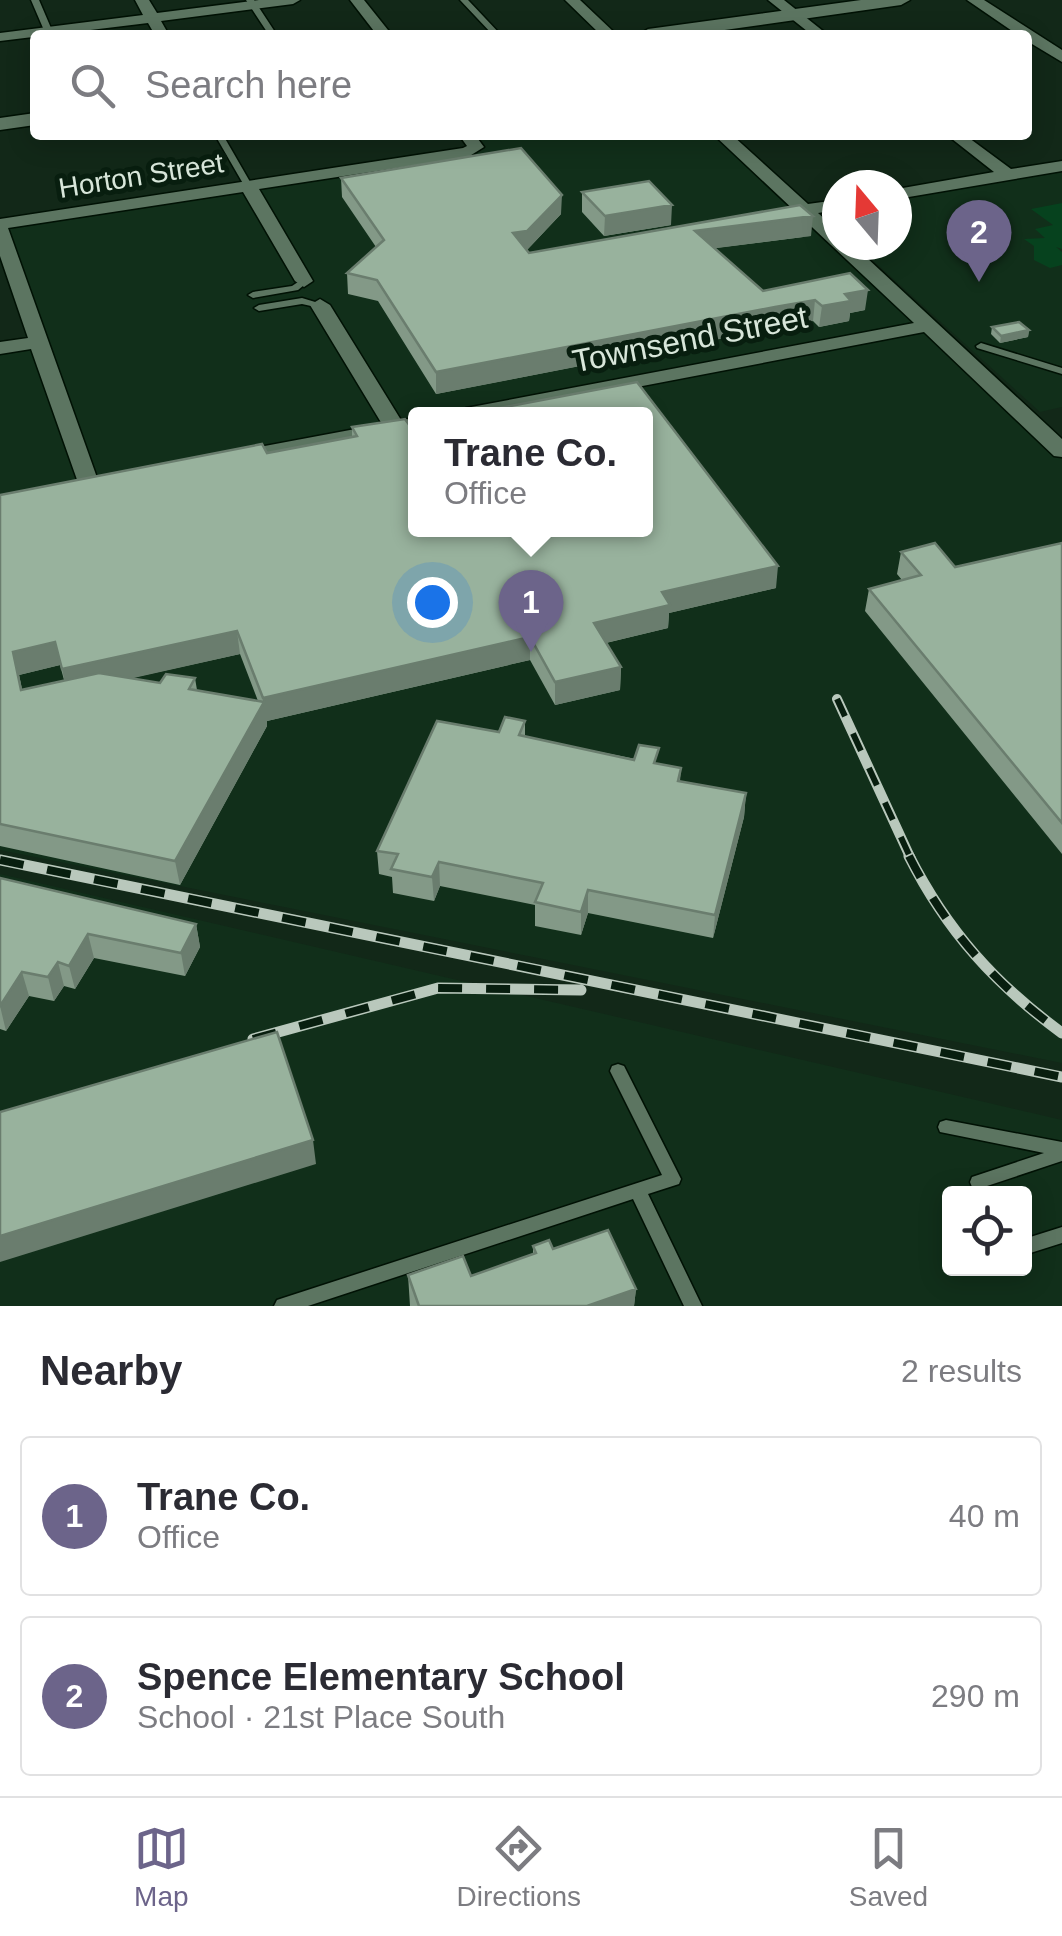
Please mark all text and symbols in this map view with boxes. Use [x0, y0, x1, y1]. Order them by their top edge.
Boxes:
search box [30, 30, 1032, 140]
icon: search [65, 58, 120, 113]
text: Search here [145, 64, 352, 106]
street label: Horton Street [56, 147, 226, 204]
north arrow [822, 170, 912, 260]
pin: 2 [946, 200, 1012, 282]
street label: Townsend Street [570, 299, 811, 379]
popup [408, 407, 653, 537]
text: Trane Co. [444, 432, 617, 474]
text: Office [444, 475, 527, 511]
pin: 1 [498, 570, 564, 652]
your location [407, 577, 458, 628]
map controls [942, 1186, 1032, 1276]
button: locate [942, 1186, 1032, 1276]
text: Nearby [40, 1347, 182, 1394]
text: 2 results [901, 1353, 1022, 1389]
text: Trane Co. [137, 1476, 310, 1518]
text: 1 [66, 1498, 83, 1534]
text: 40 m [949, 1498, 1020, 1534]
text: Office [137, 1519, 220, 1555]
text: Spence Elementary School [137, 1656, 625, 1698]
text: 2 [66, 1678, 83, 1714]
text: 290 m [931, 1678, 1020, 1714]
text: School · 21st Place South [137, 1699, 505, 1735]
tab: Map [134, 1821, 189, 1913]
tab: Directions [457, 1821, 581, 1913]
tab: Saved [849, 1821, 928, 1913]

